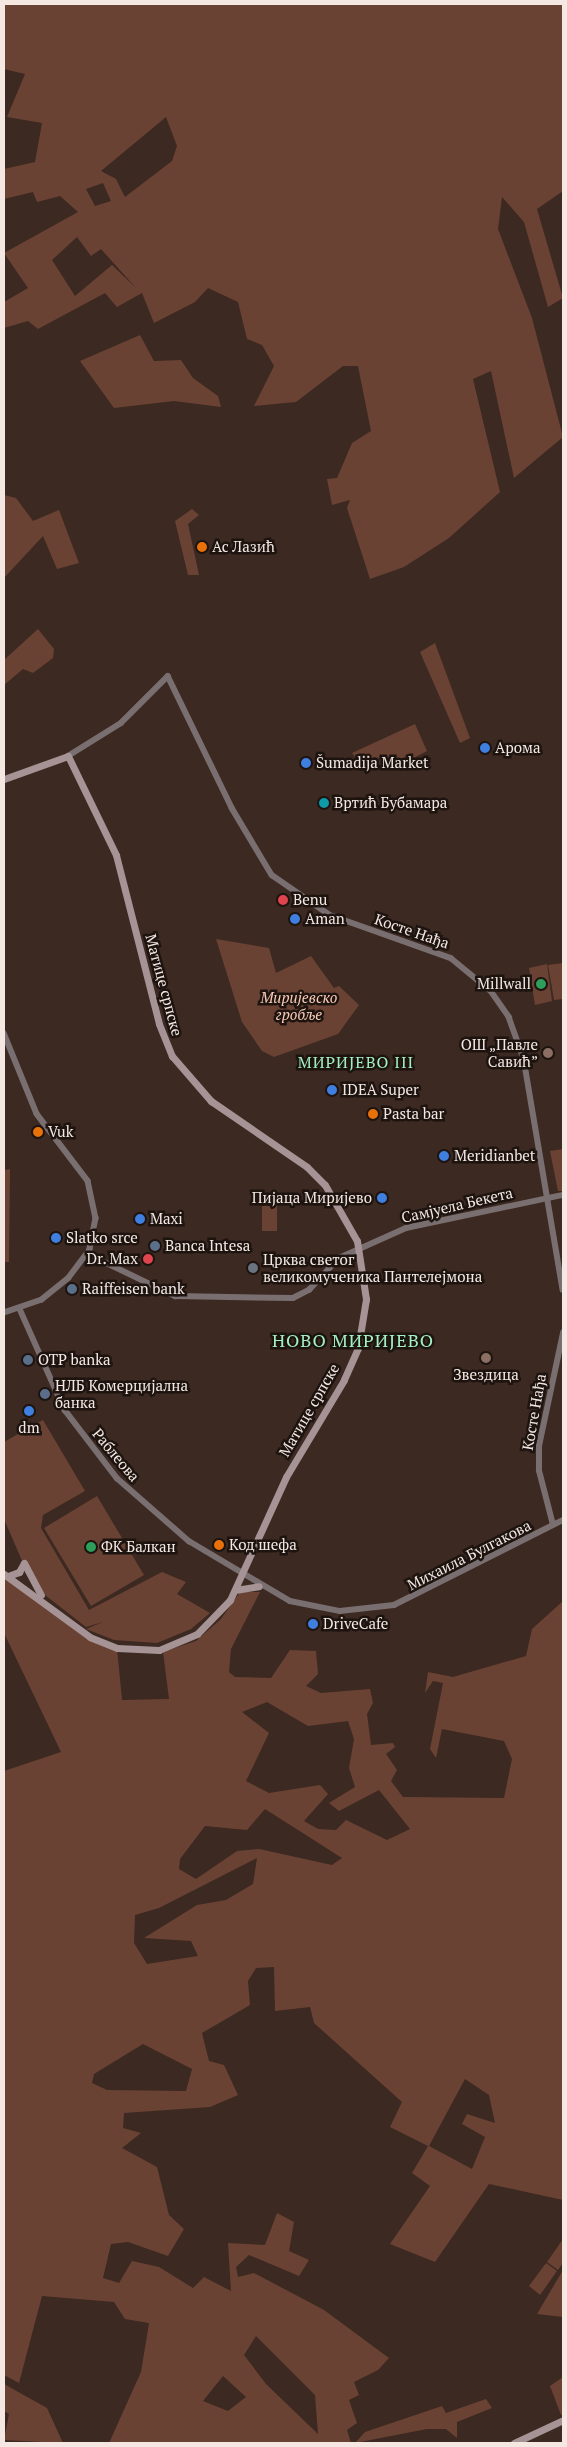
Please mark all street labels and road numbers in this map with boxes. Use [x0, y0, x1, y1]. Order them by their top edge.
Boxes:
street label: Косте Нађа [372, 910, 452, 952]
street label: Матице српске [142, 932, 186, 1038]
street label: Самјуела Бекета [400, 1183, 514, 1227]
street label: Матице српске [275, 1360, 343, 1460]
street label: Косте Нађа [518, 1372, 550, 1452]
street label: Раблеова [89, 1425, 143, 1485]
street label: Михаила Булгакова [404, 1516, 534, 1594]

